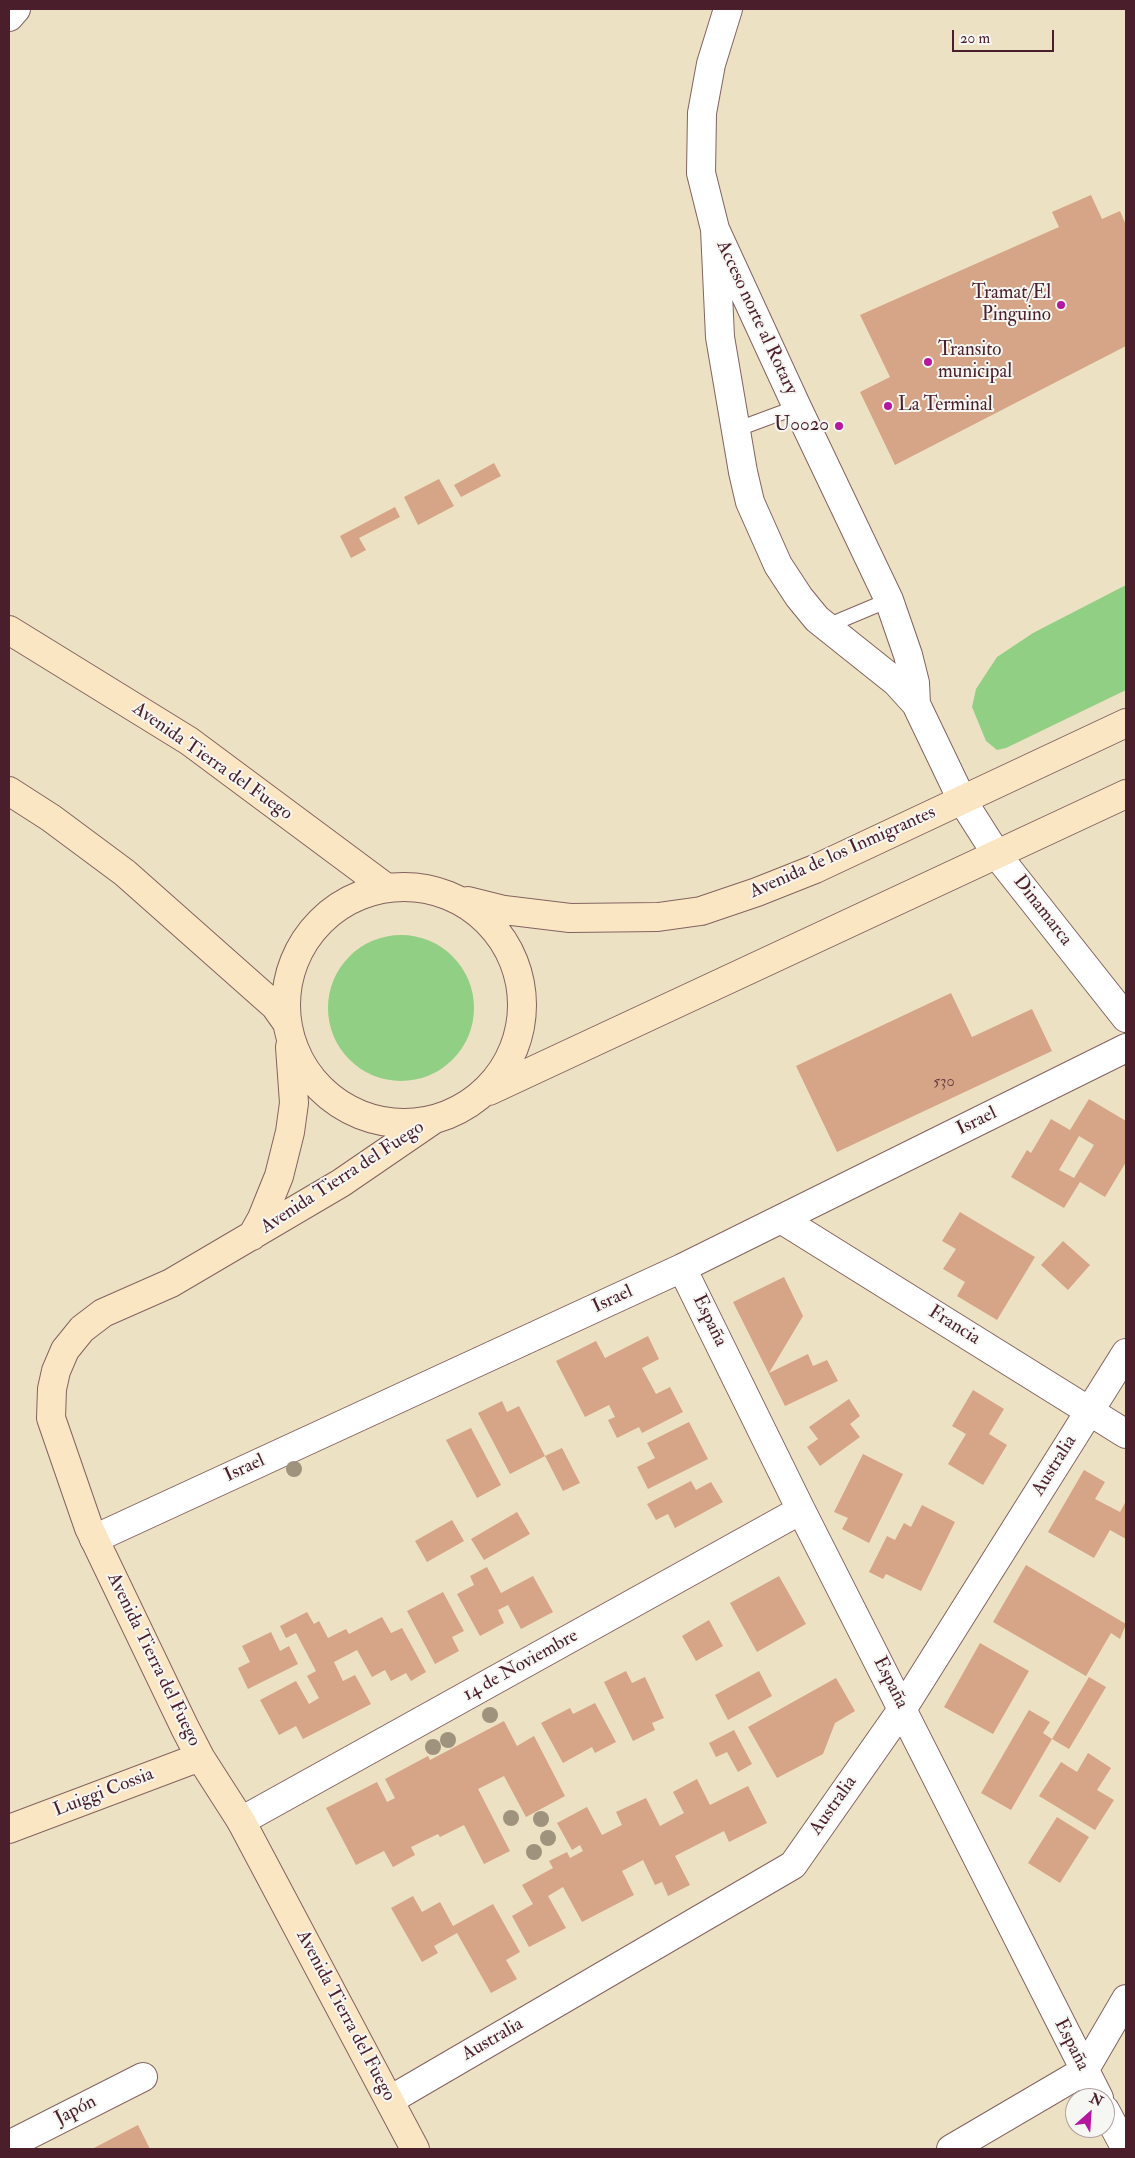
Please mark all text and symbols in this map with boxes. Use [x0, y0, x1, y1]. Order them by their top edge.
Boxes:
scale bar [955, 20, 1058, 52]
text: 20 m [960, 29, 990, 48]
street label: Acceso norte al Rotary [710, 237, 802, 399]
place label: Tramat/El Pinguino [972, 283, 1051, 327]
marker: Tramat/El Pinguino [1055, 299, 1067, 311]
place label: Transito municipal [938, 340, 1012, 384]
marker: Transito municipal [922, 356, 934, 368]
place label: La Terminal [898, 395, 993, 417]
marker: La Terminal [882, 400, 894, 412]
place label: U0020 [774, 415, 829, 437]
marker: U0020 [833, 420, 845, 432]
street label: Avenida Tierra del Fuego [128, 698, 296, 826]
street label: Avenida de los Inmigrantes [747, 802, 939, 904]
street label: Dinamarca [1007, 871, 1077, 951]
house number: 530 [933, 1073, 955, 1093]
street label: Israel [953, 1103, 1001, 1141]
street label: Avenida Tierra del Fuego [257, 1117, 429, 1239]
street label: Israel [589, 1281, 637, 1319]
street label: España [687, 1291, 731, 1351]
street label: Francia [924, 1301, 984, 1351]
street label: Australia [1028, 1431, 1082, 1501]
street label: Israel [221, 1450, 269, 1488]
street label: Avenida Tierra del Fuego [101, 1570, 205, 1750]
street label: 14 de Noviembre [460, 1625, 582, 1707]
street label: España [867, 1653, 913, 1713]
street label: Luiggi Cossia [51, 1763, 157, 1823]
street label: Australia [805, 1772, 863, 1840]
street label: Avenida Tierra del Fuego [290, 1927, 400, 2105]
street label: Australia [458, 2013, 528, 2067]
street label: España [1048, 2015, 1094, 2075]
north arrow [1065, 2088, 1115, 2138]
text: N [1087, 2090, 1106, 2110]
street label: Japón [51, 2091, 101, 2131]

